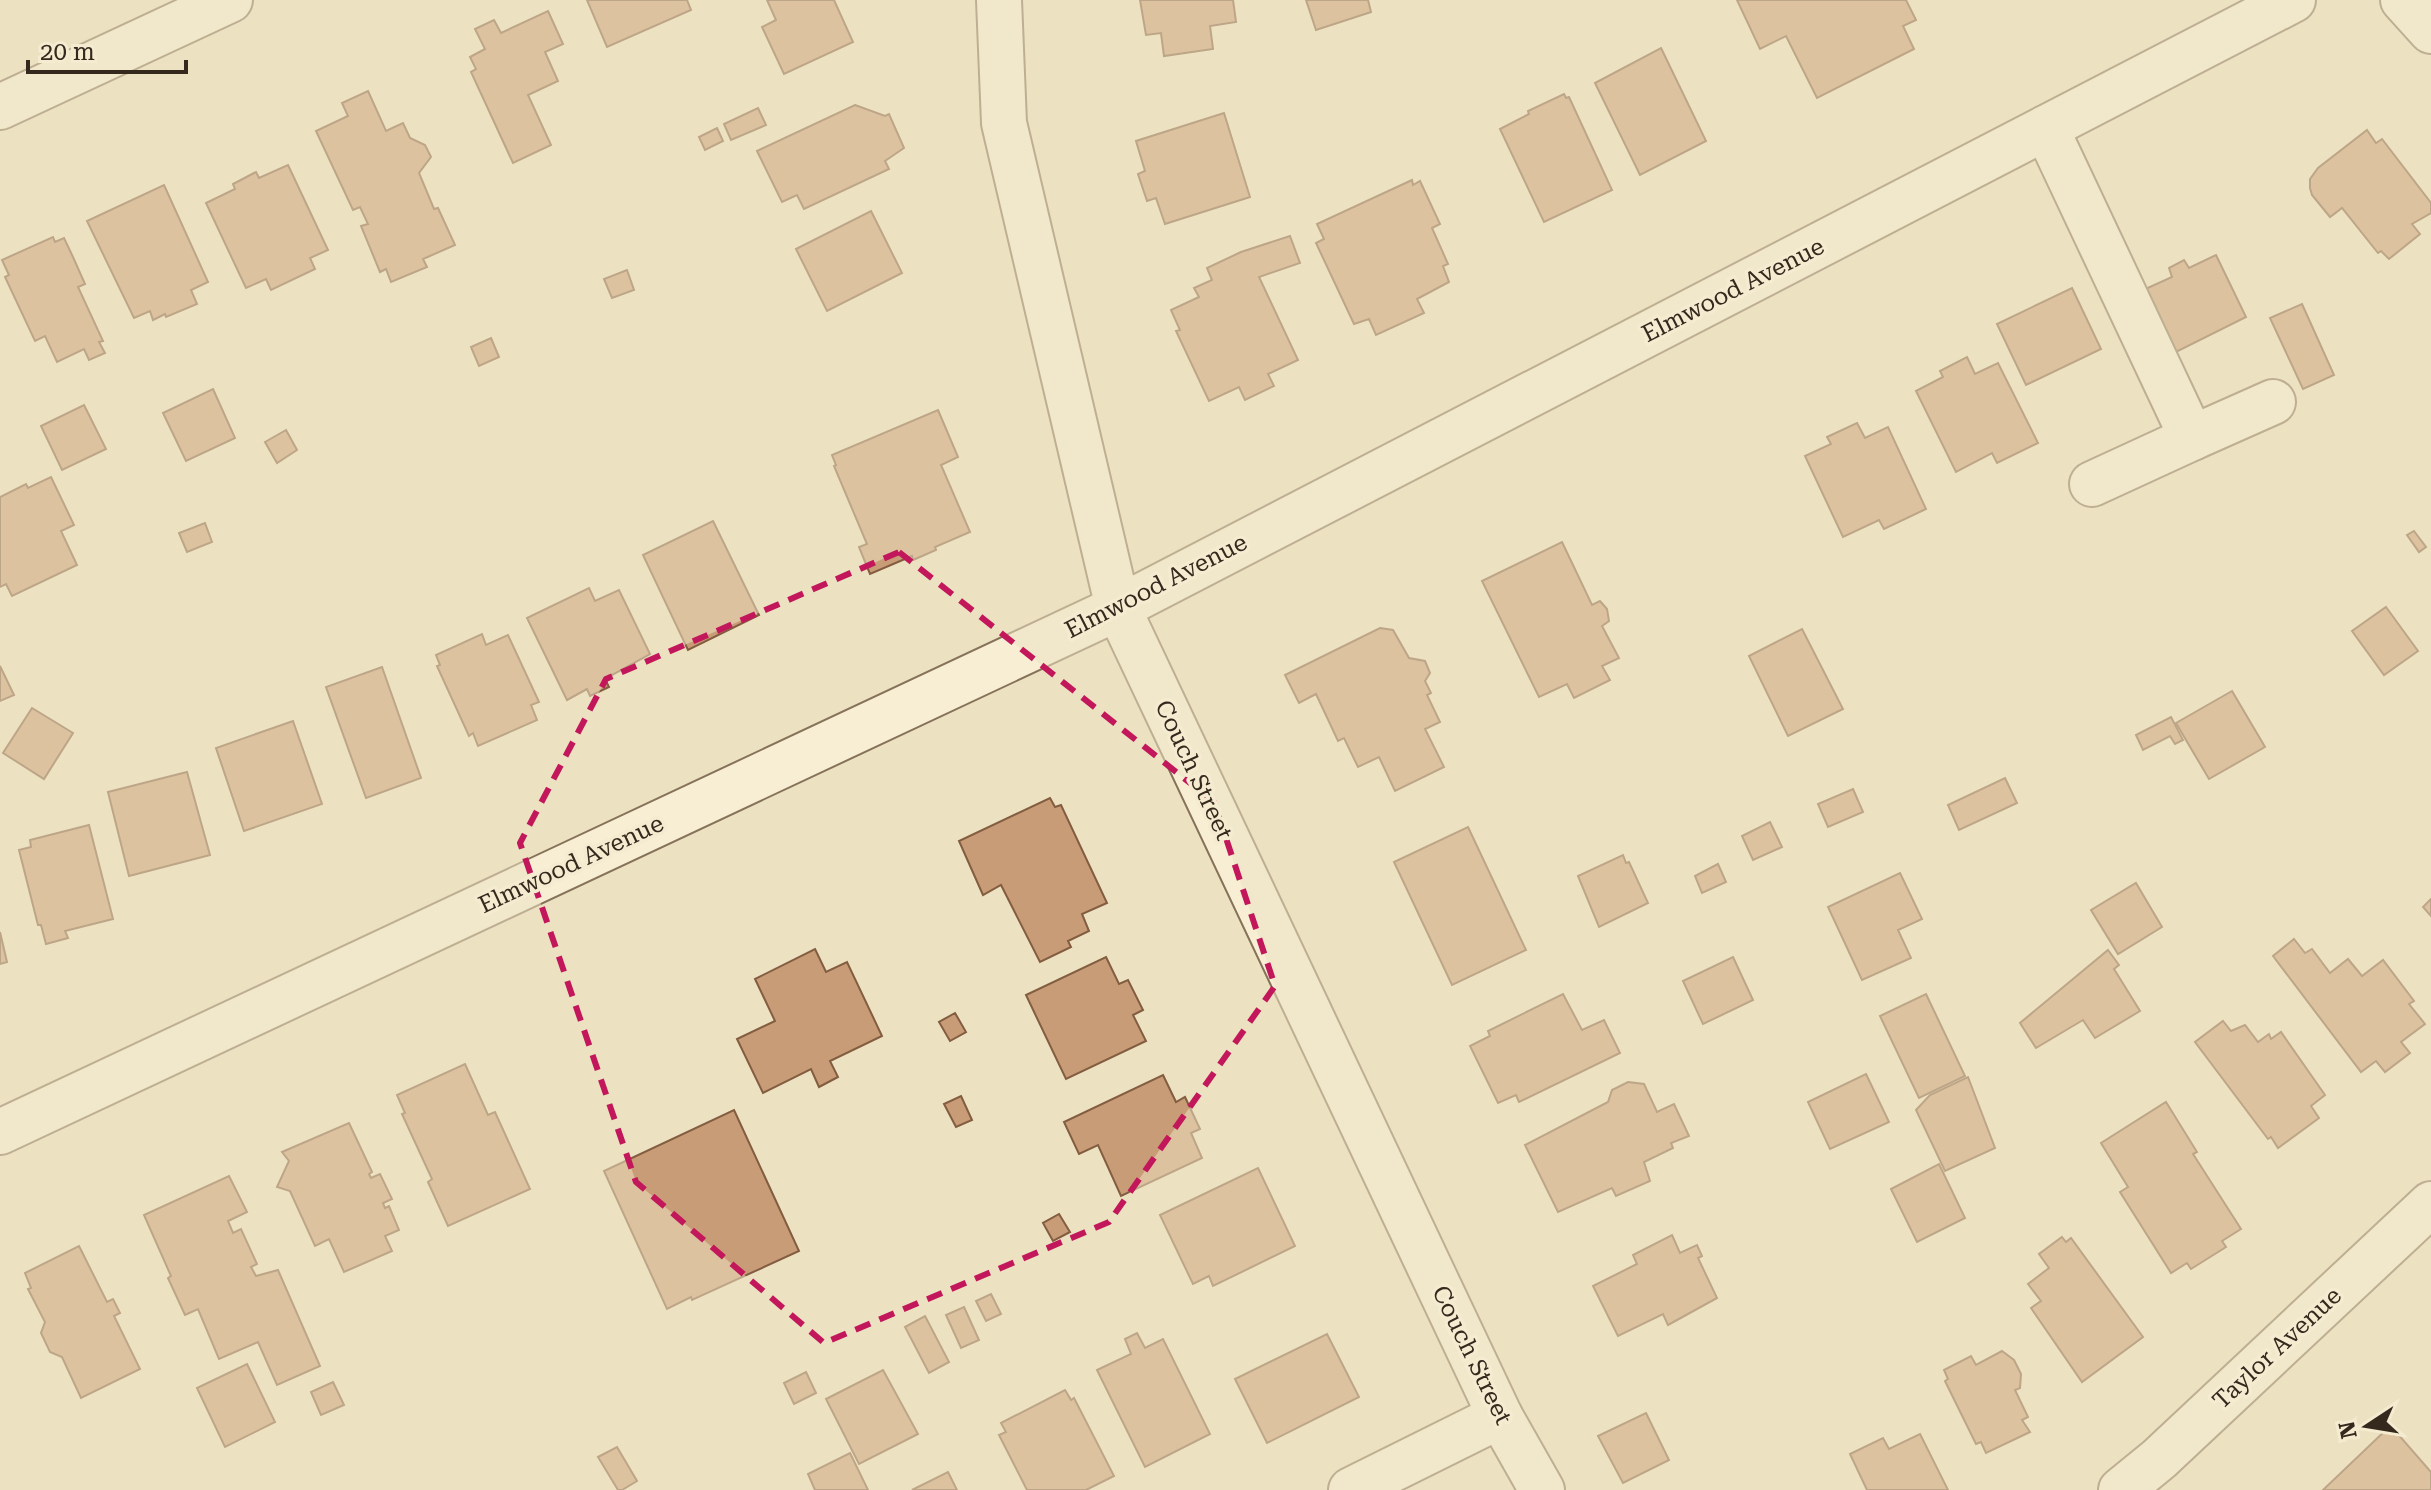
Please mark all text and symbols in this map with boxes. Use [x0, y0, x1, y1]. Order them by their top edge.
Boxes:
scale bar [28, 24, 186, 74]
text: 20 m [40, 38, 95, 66]
street label: Elmwood Avenue [1637, 232, 1829, 348]
street label: Elmwood Avenue [1060, 528, 1252, 644]
street label: Couch Street [1149, 696, 1239, 844]
street label: Elmwood Avenue [474, 809, 668, 919]
street label: Couch Street [1426, 1281, 1518, 1429]
street label: Taylor Avenue [2207, 1281, 2347, 1415]
north arrow [2327, 1386, 2407, 1466]
text: N [2334, 1419, 2362, 1441]

